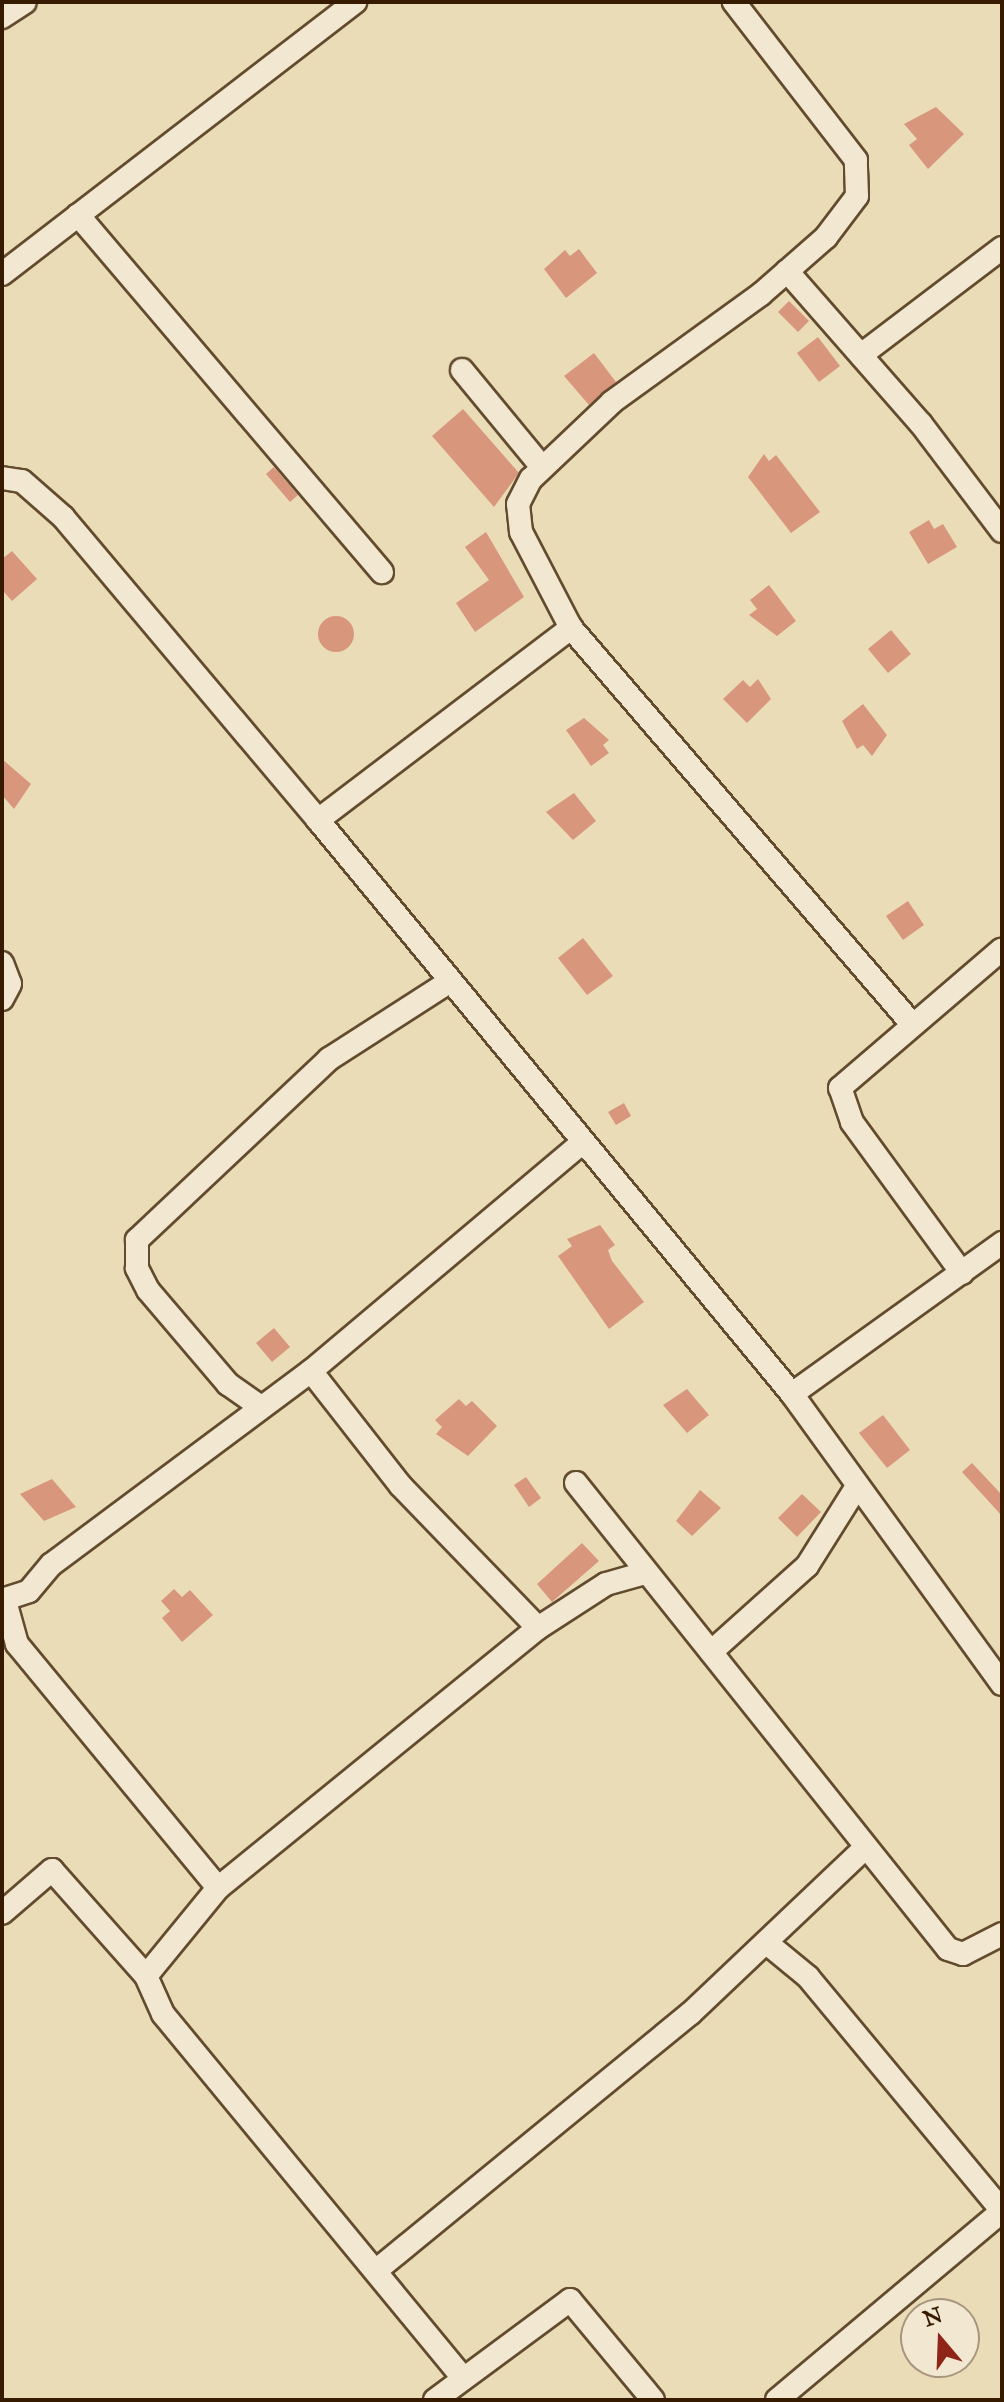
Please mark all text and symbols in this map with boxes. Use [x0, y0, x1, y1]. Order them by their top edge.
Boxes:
north arrow [900, 2298, 980, 2378]
text: N [919, 2301, 946, 2333]

